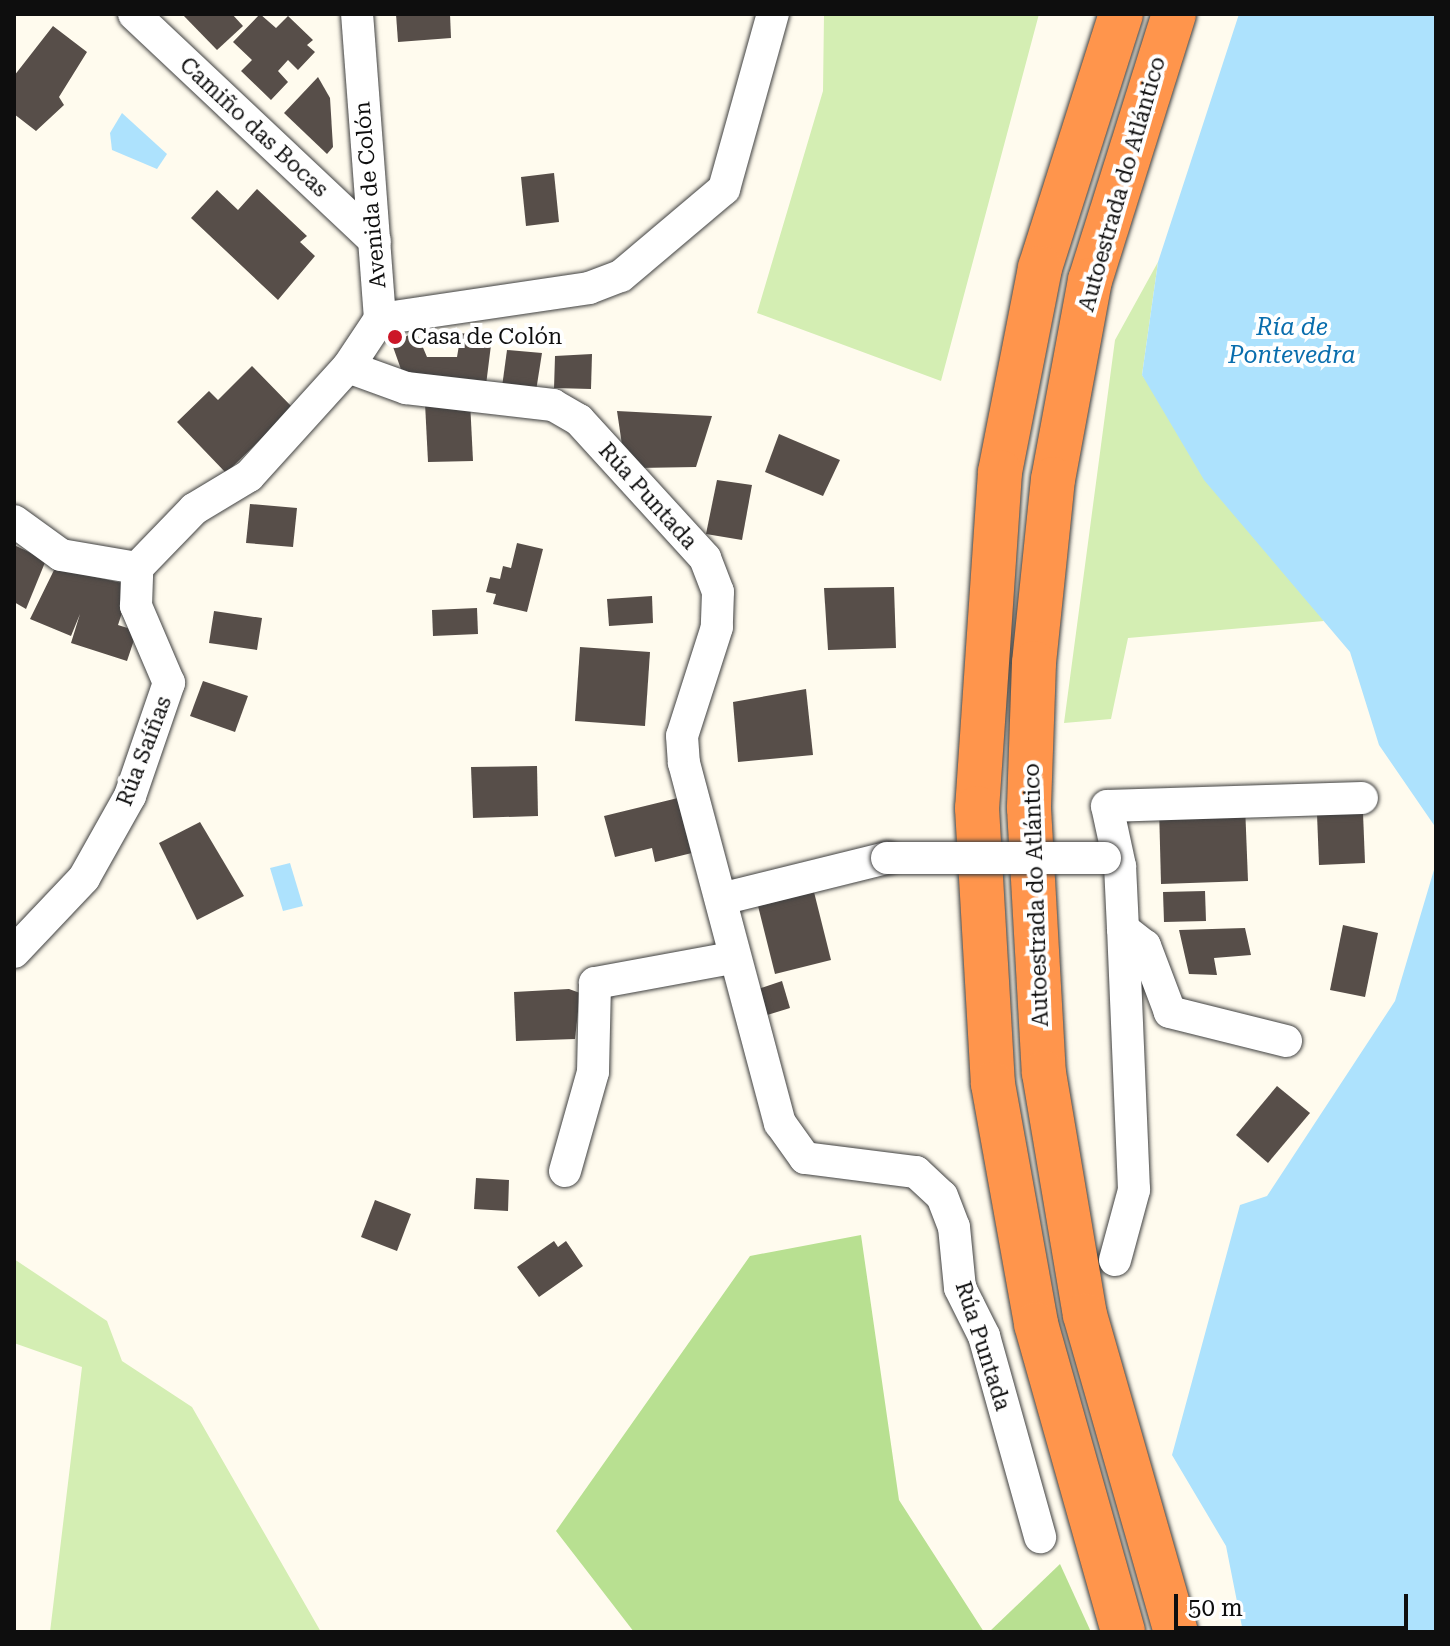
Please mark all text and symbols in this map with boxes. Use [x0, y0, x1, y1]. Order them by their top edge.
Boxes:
street label: Camiño das Bocas [174, 52, 334, 202]
street label: Autoestrada do Atlántico [1073, 54, 1171, 314]
street label: Avenida de Colón [349, 100, 391, 290]
water label: Ría de Pontevedra [1228, 314, 1356, 370]
place label: Casa de Colón [411, 324, 562, 350]
marker: Casa de Colón [386, 328, 404, 346]
street label: Rúa Puntada [593, 437, 703, 555]
street label: Rúa Saíñas [111, 692, 177, 810]
street label: Autoestrada do Atlántico [1018, 763, 1054, 1027]
street label: Rúa Puntada [950, 1278, 1016, 1414]
scale bar [1178, 1578, 1412, 1628]
text: 50 m [1188, 1594, 1243, 1622]

